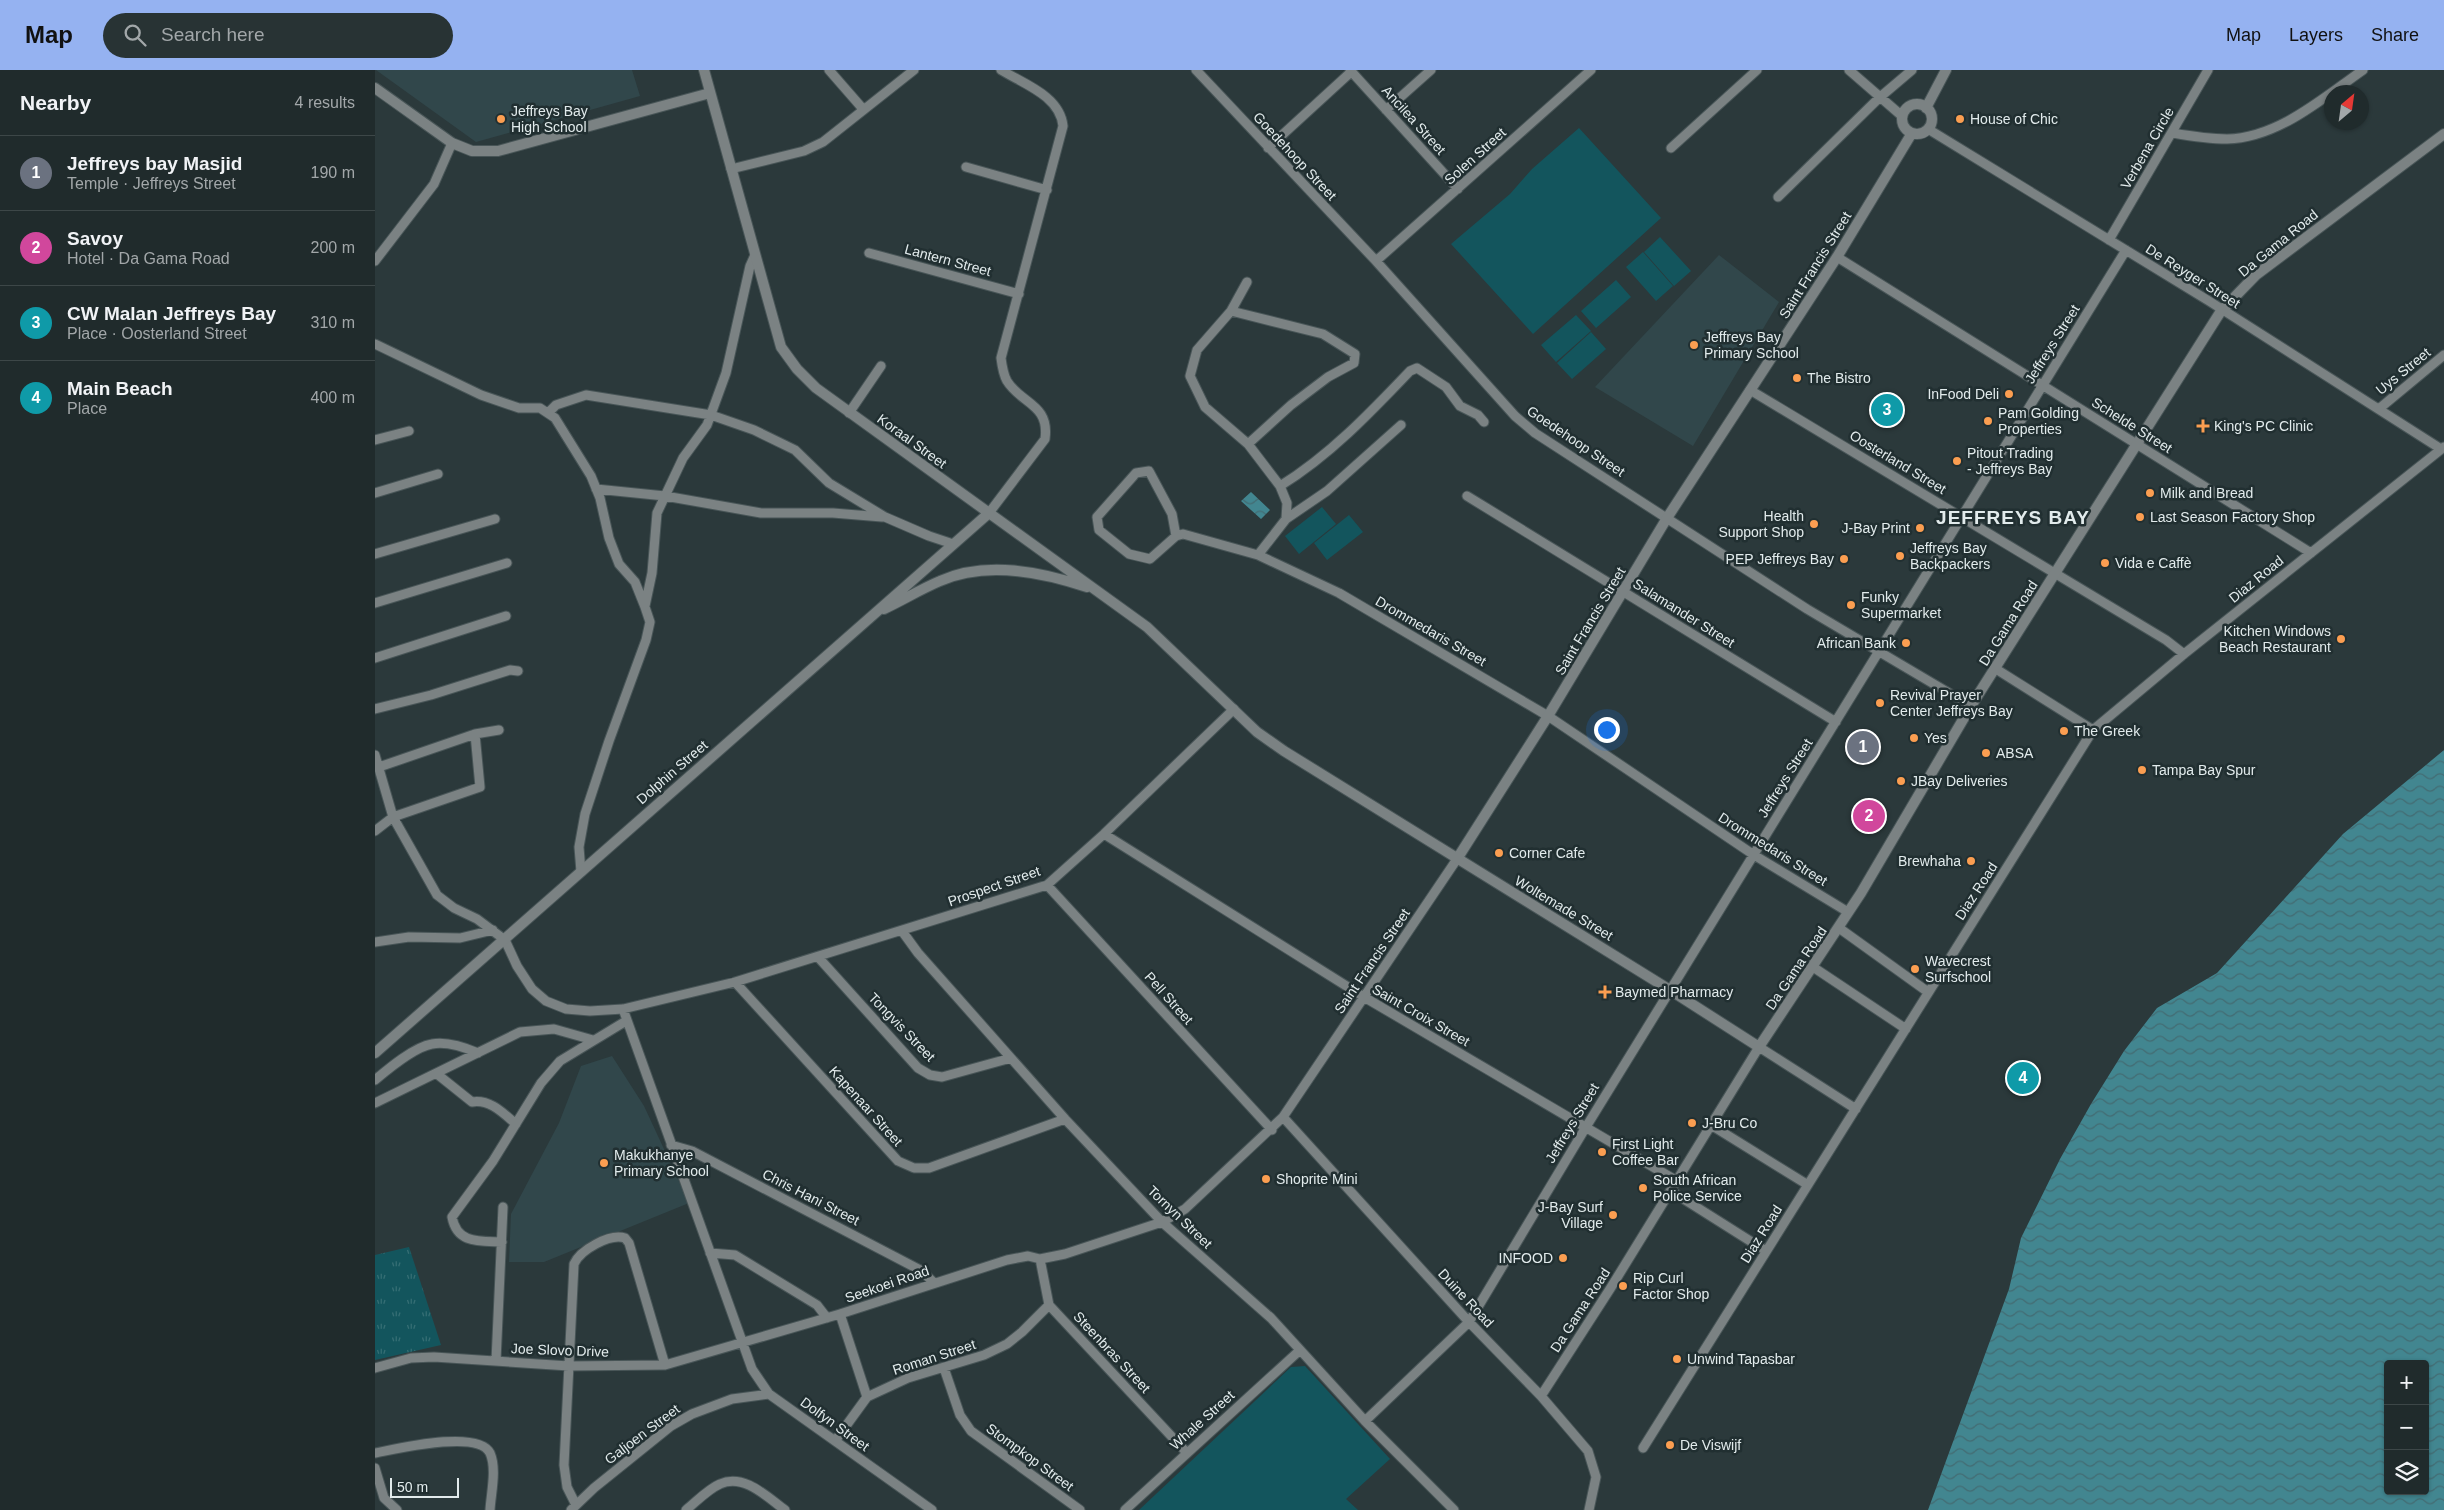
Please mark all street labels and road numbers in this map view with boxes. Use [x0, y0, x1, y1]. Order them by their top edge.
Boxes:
street label: Ancilea Street [1379, 82, 1449, 158]
street label: Verbena Circle [2117, 104, 2177, 192]
street label: Goedehoop Street [1250, 109, 1340, 203]
street label: Solen Street [1441, 124, 1509, 188]
street label: Da Gama Road [2235, 206, 2321, 280]
street label: Saint Francis Street [1776, 209, 1854, 321]
street label: Lantern Street [903, 241, 993, 279]
street label: De Reyger Street [2143, 241, 2243, 311]
street label: Jeffreys Street [2021, 302, 2083, 386]
street label: Uys Street [2373, 344, 2434, 398]
street label: Schelde Street [2089, 394, 2175, 456]
street label: Goedehoop Street [1524, 402, 1628, 480]
street label: Koraal Street [874, 411, 950, 472]
street label: Oosterland Street [1847, 427, 1949, 497]
street label: Diaz Road [2226, 552, 2286, 606]
street label: Saint Francis Street [1551, 564, 1629, 678]
street label: Salamander Street [1630, 575, 1738, 651]
street label: Da Gama Road [1975, 578, 2041, 668]
street label: Drommedaris Street [1373, 593, 1489, 669]
street label: Jeffreys Street [1754, 736, 1816, 820]
street label: Dolphin Street [633, 737, 711, 807]
street label: Drommedaris Street [1716, 809, 1830, 889]
street label: Diaz Road [1951, 859, 2001, 923]
street label: Prospect Street [946, 863, 1042, 909]
street label: Woltemade Street [1512, 872, 1616, 944]
street label: Saint Francis Street [1331, 905, 1413, 1016]
street label: Da Gama Road [1762, 923, 1830, 1013]
street label: Pell Street [1141, 969, 1197, 1027]
street label: Saint Croix Street [1369, 981, 1473, 1049]
street label: Tongvis Street [865, 990, 939, 1065]
street label: Kapenaar Street [826, 1063, 906, 1149]
street label: Jeffreys Street [1542, 1080, 1602, 1166]
street label: Chris Hani Street [760, 1166, 862, 1228]
street label: Tornyn Street [1144, 1182, 1216, 1252]
street label: Diaz Road [1737, 1202, 1785, 1266]
street label: Seekoei Road [843, 1262, 931, 1306]
street label: Da Gama Road [1547, 1265, 1613, 1355]
street label: Duine Road [1435, 1266, 1497, 1330]
street label: Steenbras Street [1070, 1308, 1154, 1396]
street label: Roman Street [890, 1336, 978, 1378]
street label: Joe Slovo Drive [511, 1340, 609, 1360]
street label: Whale Street [1167, 1387, 1237, 1453]
street label: Dolfyn Street [798, 1394, 873, 1454]
street label: Galjoen Street [601, 1401, 683, 1467]
street label: Stompkop Street [983, 1420, 1077, 1494]

